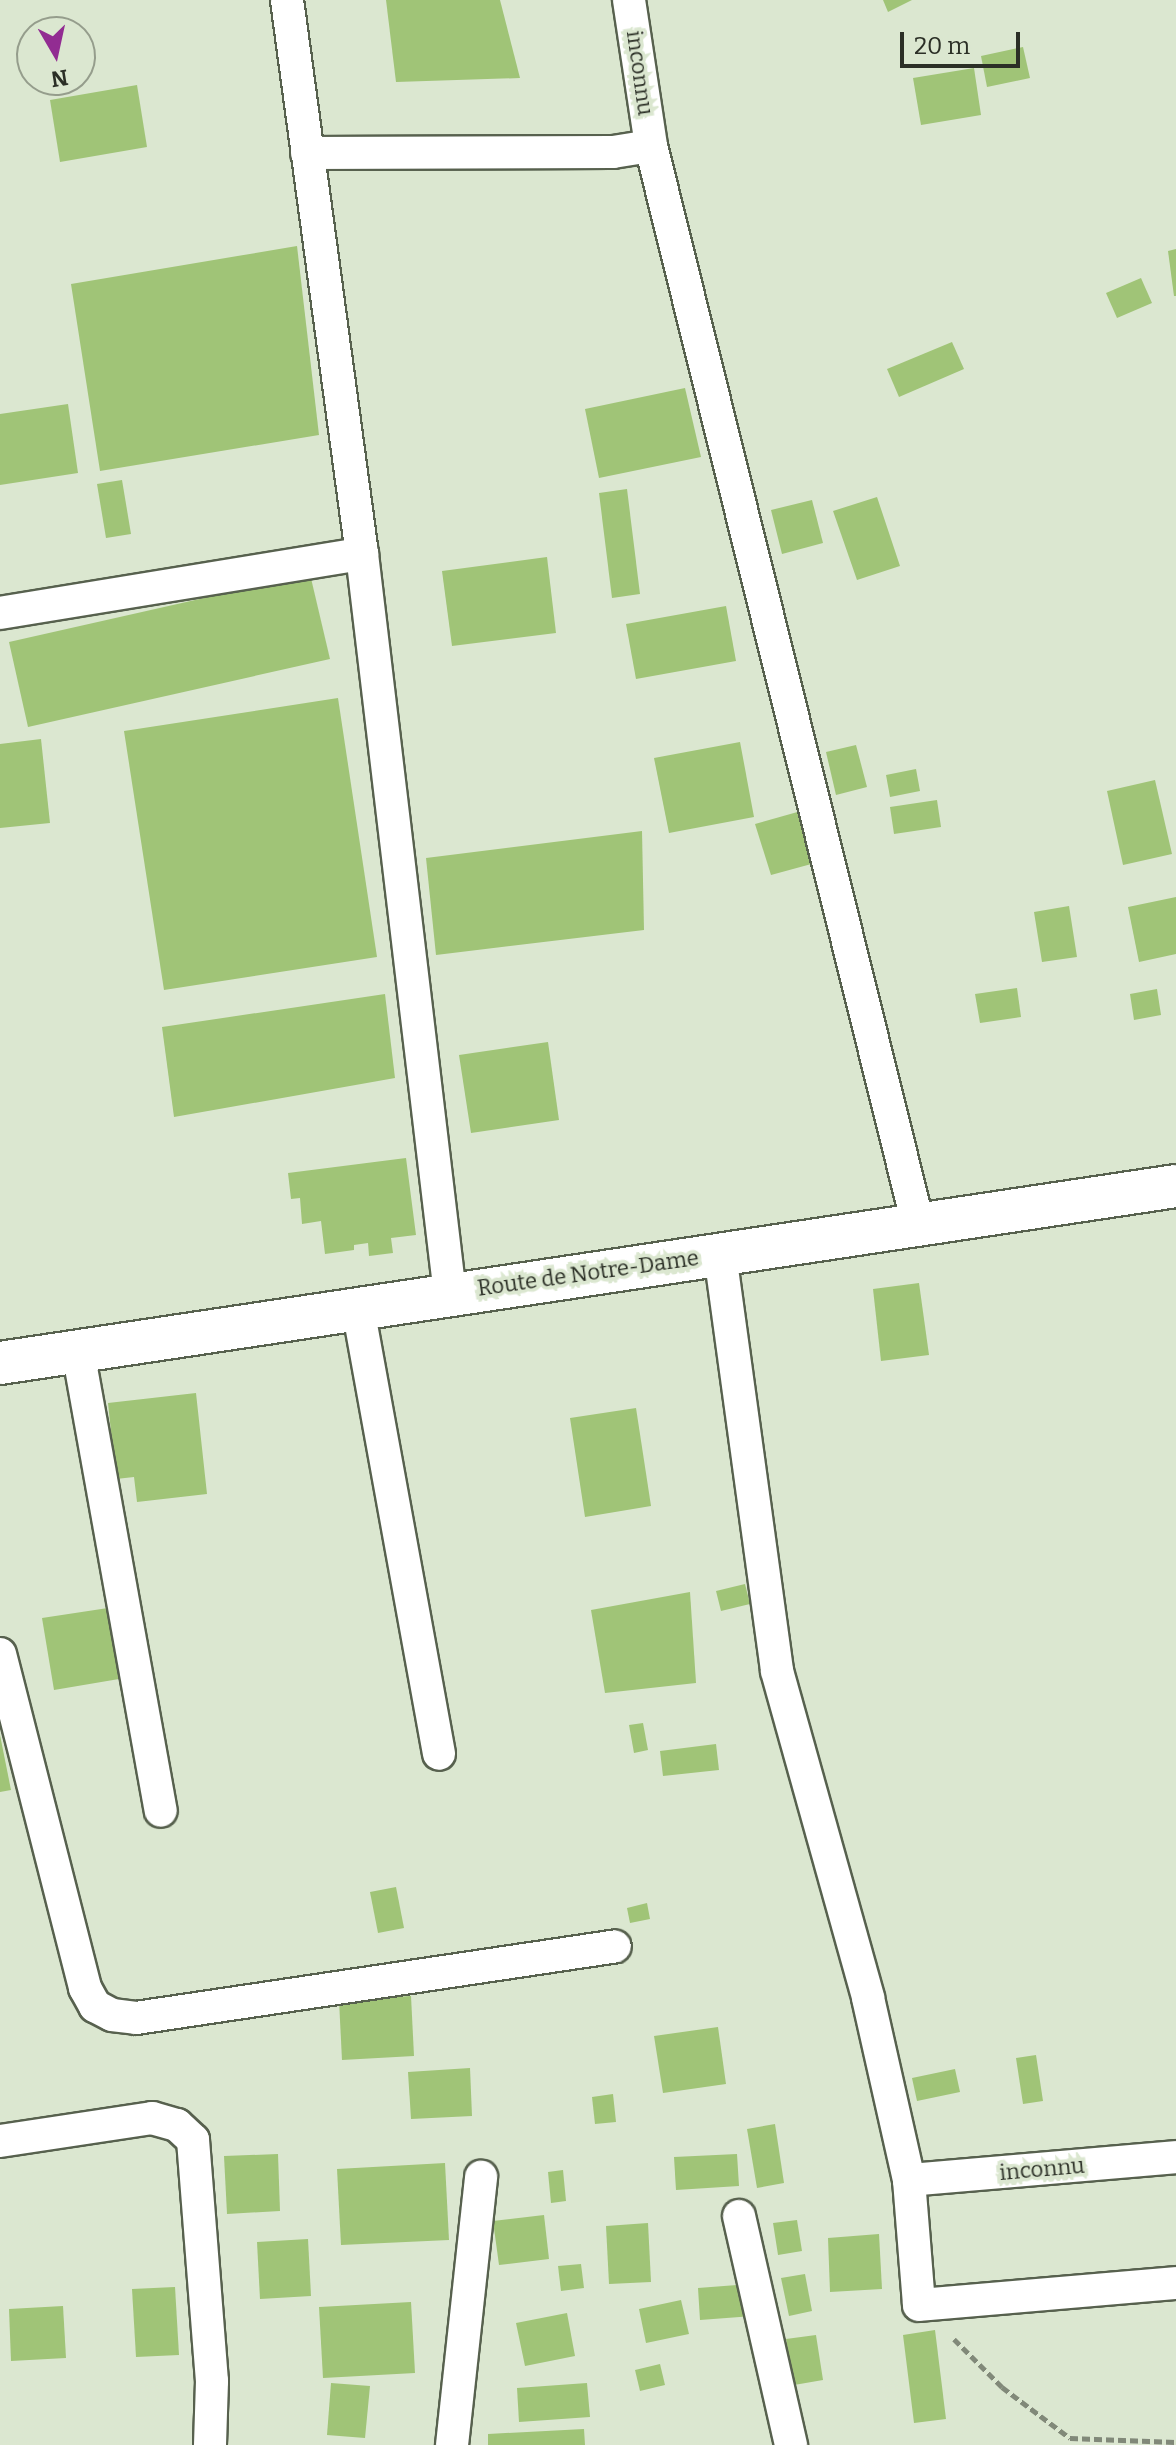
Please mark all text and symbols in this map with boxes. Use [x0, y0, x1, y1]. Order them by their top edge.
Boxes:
north arrow [16, 16, 96, 96]
scale bar [904, 16, 1024, 66]
street label: inconnu [621, 29, 659, 117]
text: 20 m [914, 32, 970, 60]
text: N [49, 64, 70, 93]
street label: Route de Notre-Dame [476, 1244, 700, 1302]
street label: inconnu [998, 2152, 1086, 2186]

